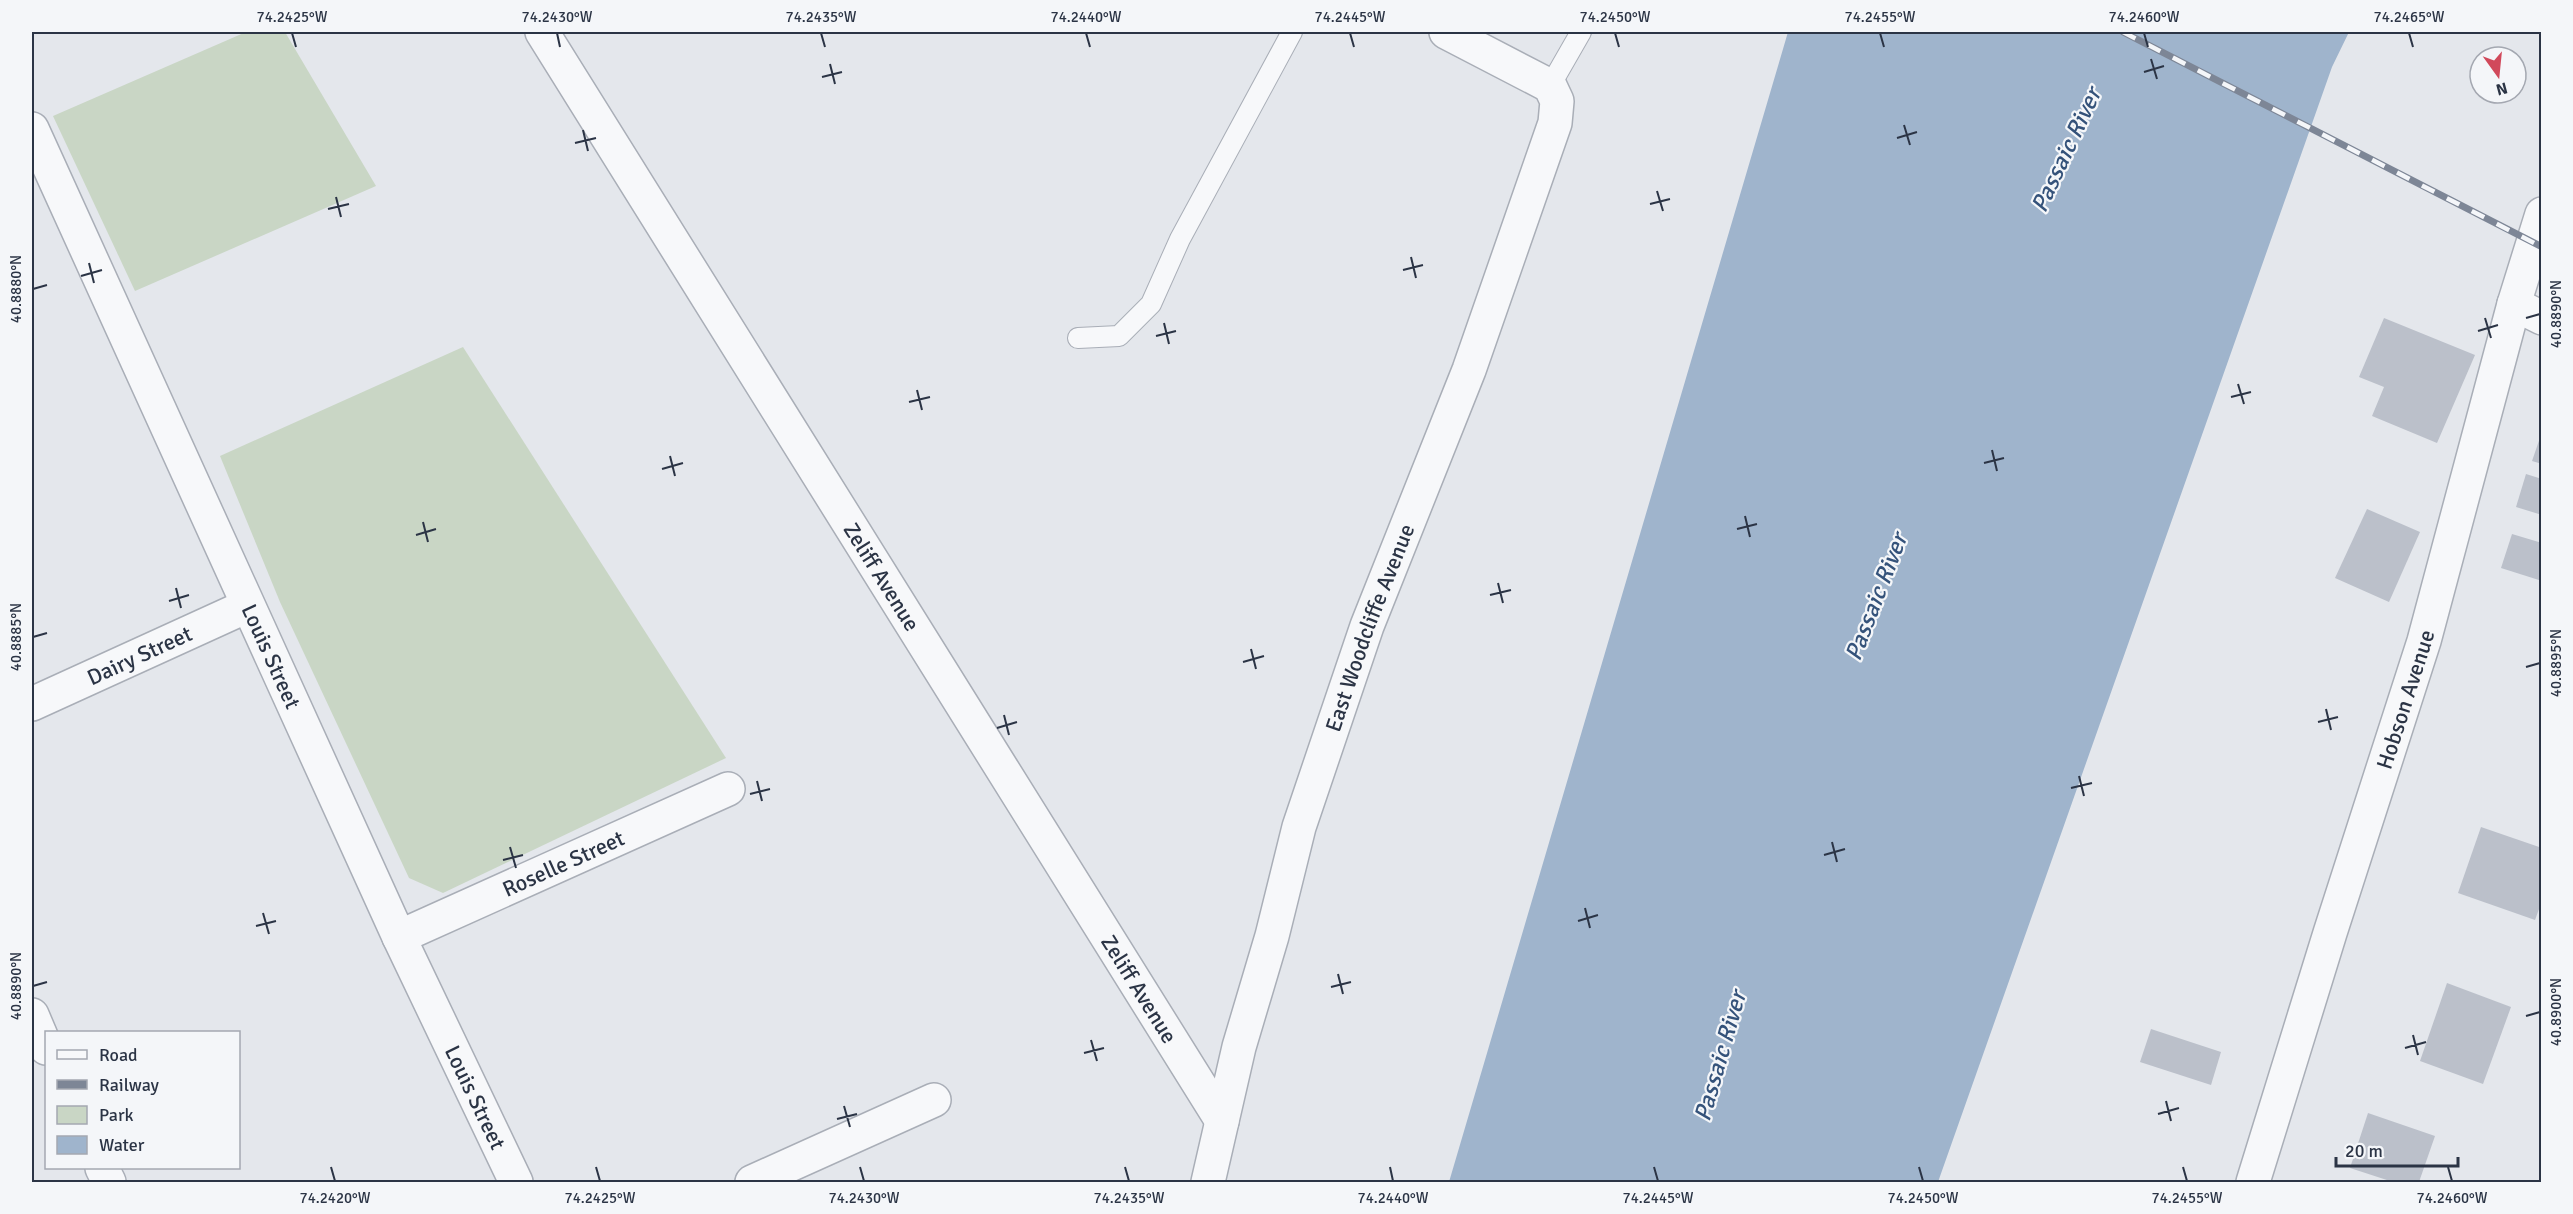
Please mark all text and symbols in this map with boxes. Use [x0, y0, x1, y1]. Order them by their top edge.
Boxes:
text: 74.2425°W [257, 8, 328, 26]
text: 74.2430°W [522, 8, 593, 26]
text: 74.2435°W [786, 8, 857, 26]
text: 74.2440°W [1051, 8, 1122, 26]
text: 74.2445°W [1315, 8, 1386, 26]
text: 74.2450°W [1580, 8, 1651, 26]
text: 74.2455°W [1845, 8, 1916, 26]
text: 74.2460°W [2109, 8, 2180, 26]
text: 74.2465°W [2374, 8, 2445, 26]
north arrow [2468, 45, 2528, 105]
text: N [2494, 77, 2510, 100]
water label: Passaic River [2024, 80, 2109, 217]
text: 40.8880°N [7, 255, 25, 323]
text: 40.8890°N [2547, 280, 2565, 348]
street label: Zeliff Avenue [838, 517, 926, 636]
street label: East Woodcliffe Avenue [1319, 520, 1420, 735]
water label: Passaic River [1838, 526, 1915, 665]
street label: Louis Street [236, 600, 307, 713]
text: 40.8885°N [7, 603, 25, 671]
street label: Dairy Street [83, 619, 196, 691]
street label: Hobson Avenue [2370, 627, 2440, 772]
text: 40.8895°N [2547, 629, 2565, 697]
street label: Roselle Street [498, 824, 629, 902]
street label: Zeliff Avenue [1095, 930, 1183, 1048]
text: 40.8890°N [7, 952, 25, 1020]
text: 40.8900°N [2547, 978, 2565, 1046]
water label: Passaic River [1687, 985, 1754, 1124]
legend [45, 1031, 240, 1169]
street label: Louis Street [439, 1041, 512, 1154]
text: Road [99, 1044, 138, 1066]
text: Railway [99, 1074, 160, 1096]
text: Park [99, 1104, 134, 1126]
scale bar [2336, 1130, 2458, 1168]
text: Water [99, 1134, 145, 1156]
text: 20 m [2345, 1140, 2383, 1162]
text: 74.2420°W [300, 1189, 371, 1207]
text: 74.2425°W [565, 1189, 636, 1207]
text: 74.2430°W [829, 1189, 900, 1207]
text: 74.2435°W [1094, 1189, 1165, 1207]
text: 74.2440°W [1358, 1189, 1429, 1207]
text: 74.2445°W [1623, 1189, 1694, 1207]
text: 74.2450°W [1888, 1189, 1959, 1207]
text: 74.2455°W [2152, 1189, 2223, 1207]
text: 74.2460°W [2417, 1189, 2488, 1207]

